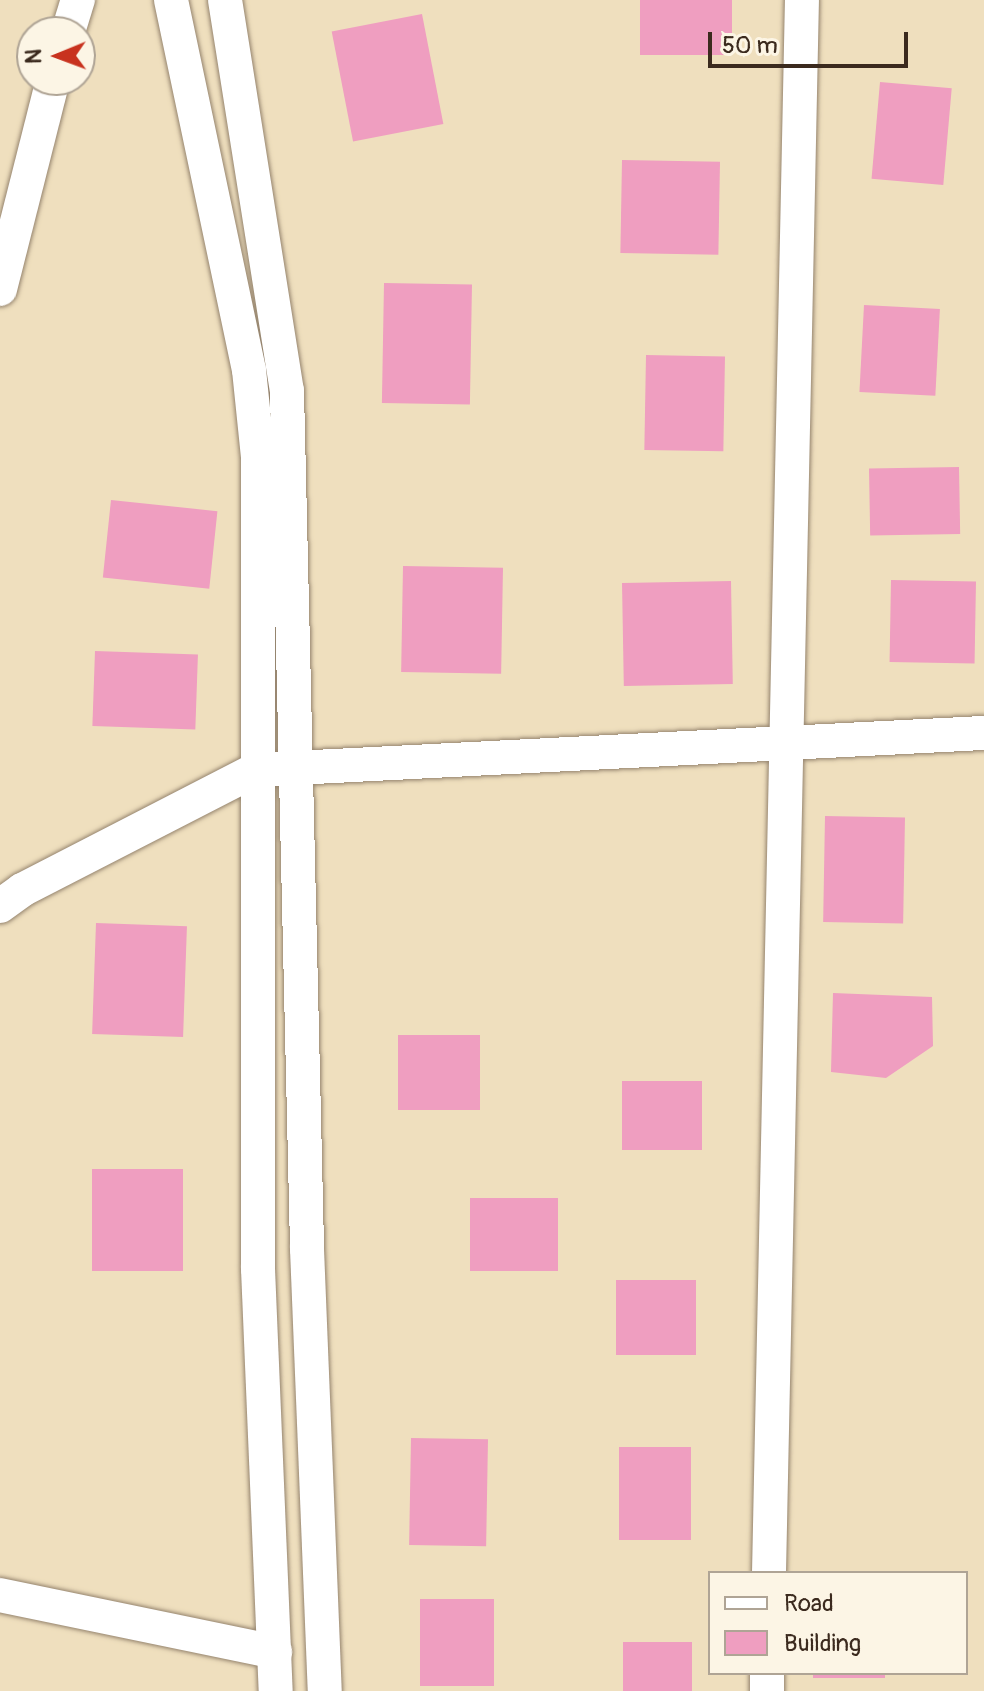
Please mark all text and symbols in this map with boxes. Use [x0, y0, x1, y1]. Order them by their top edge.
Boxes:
north arrow [16, 16, 96, 96]
scale bar [712, 16, 912, 66]
text: 50 m [722, 31, 778, 60]
text: N [20, 49, 48, 64]
legend [708, 1571, 968, 1675]
text: Road [784, 1589, 834, 1618]
text: Building [784, 1629, 861, 1658]

